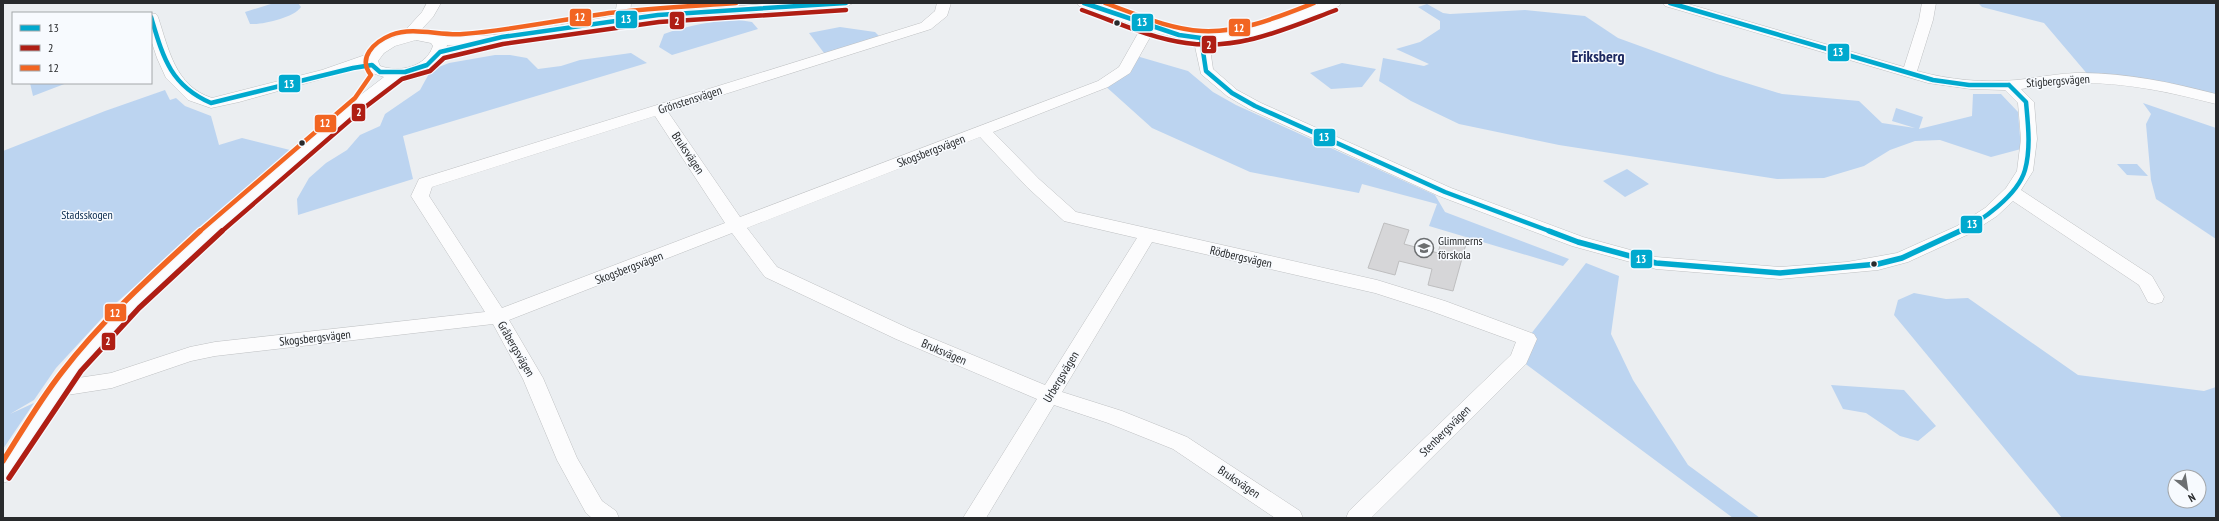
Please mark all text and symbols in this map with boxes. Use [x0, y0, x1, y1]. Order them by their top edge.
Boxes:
line badge: 12 [569, 8, 592, 27]
text: 12 [575, 10, 585, 24]
line badge: 13 [615, 10, 638, 29]
line badge: 2 [669, 11, 685, 30]
legend [12, 12, 152, 84]
text: 13 [621, 12, 631, 26]
line badge: 13 [1131, 13, 1154, 32]
text: 2 [674, 14, 680, 28]
text: 13 [1137, 15, 1147, 29]
unlabelled marker [1112, 18, 1122, 28]
line badge: 12 [1228, 18, 1251, 37]
text: 13 [48, 20, 59, 35]
text: 12 [1234, 21, 1244, 35]
line badge: 2 [1201, 35, 1217, 54]
text: 2 [1206, 38, 1212, 52]
text: 2 [48, 40, 53, 55]
line badge: 13 [1827, 43, 1850, 62]
text: 13 [1833, 45, 1843, 59]
district label: Eriksberg [1571, 46, 1625, 66]
text: 12 [48, 60, 59, 75]
street label: Stigbergsvägen [2026, 71, 2090, 90]
line badge: 13 [278, 74, 301, 93]
text: 13 [284, 77, 294, 91]
street label: Grönstensvägen [656, 82, 724, 117]
line badge: 2 [351, 103, 366, 122]
text: 2 [356, 105, 362, 119]
line badge: 12 [314, 114, 337, 133]
text: 12 [320, 116, 330, 130]
line badge: 13 [1313, 128, 1336, 147]
street label: Bruksvägen [669, 129, 708, 177]
text: 13 [1319, 130, 1329, 144]
street label: Skogsbergsvägen [895, 131, 967, 170]
unlabelled marker [297, 138, 307, 148]
park label: Stadsskogen [61, 207, 113, 222]
line badge: 13 [1960, 215, 1983, 234]
text: 13 [1967, 217, 1977, 231]
place label: Glimmerns förskola [1438, 233, 1483, 262]
school or university icon: Glimmerns förskola [1413, 237, 1435, 259]
street label: Rödbergsvägen [1209, 242, 1274, 271]
street label: Skogsbergsvägen [593, 248, 665, 287]
line badge: 13 [1630, 249, 1653, 269]
text: 13 [1636, 252, 1646, 266]
unlabelled marker [1869, 259, 1879, 269]
line badge: 12 [104, 303, 127, 322]
text: 12 [110, 306, 120, 320]
street label: Gråbergsvägen [495, 318, 538, 379]
street label: Skogsbergsvägen [279, 326, 351, 349]
line badge: 2 [101, 332, 116, 351]
text: 2 [105, 334, 111, 348]
street label: Bruksvägen [919, 335, 969, 368]
street label: Urbergsvägen [1039, 348, 1082, 405]
street label: Stenbergsvägen [1416, 402, 1473, 459]
street label: Bruksvägen [1215, 462, 1263, 501]
north arrow [2167, 469, 2207, 509]
text: N [2186, 490, 2198, 505]

